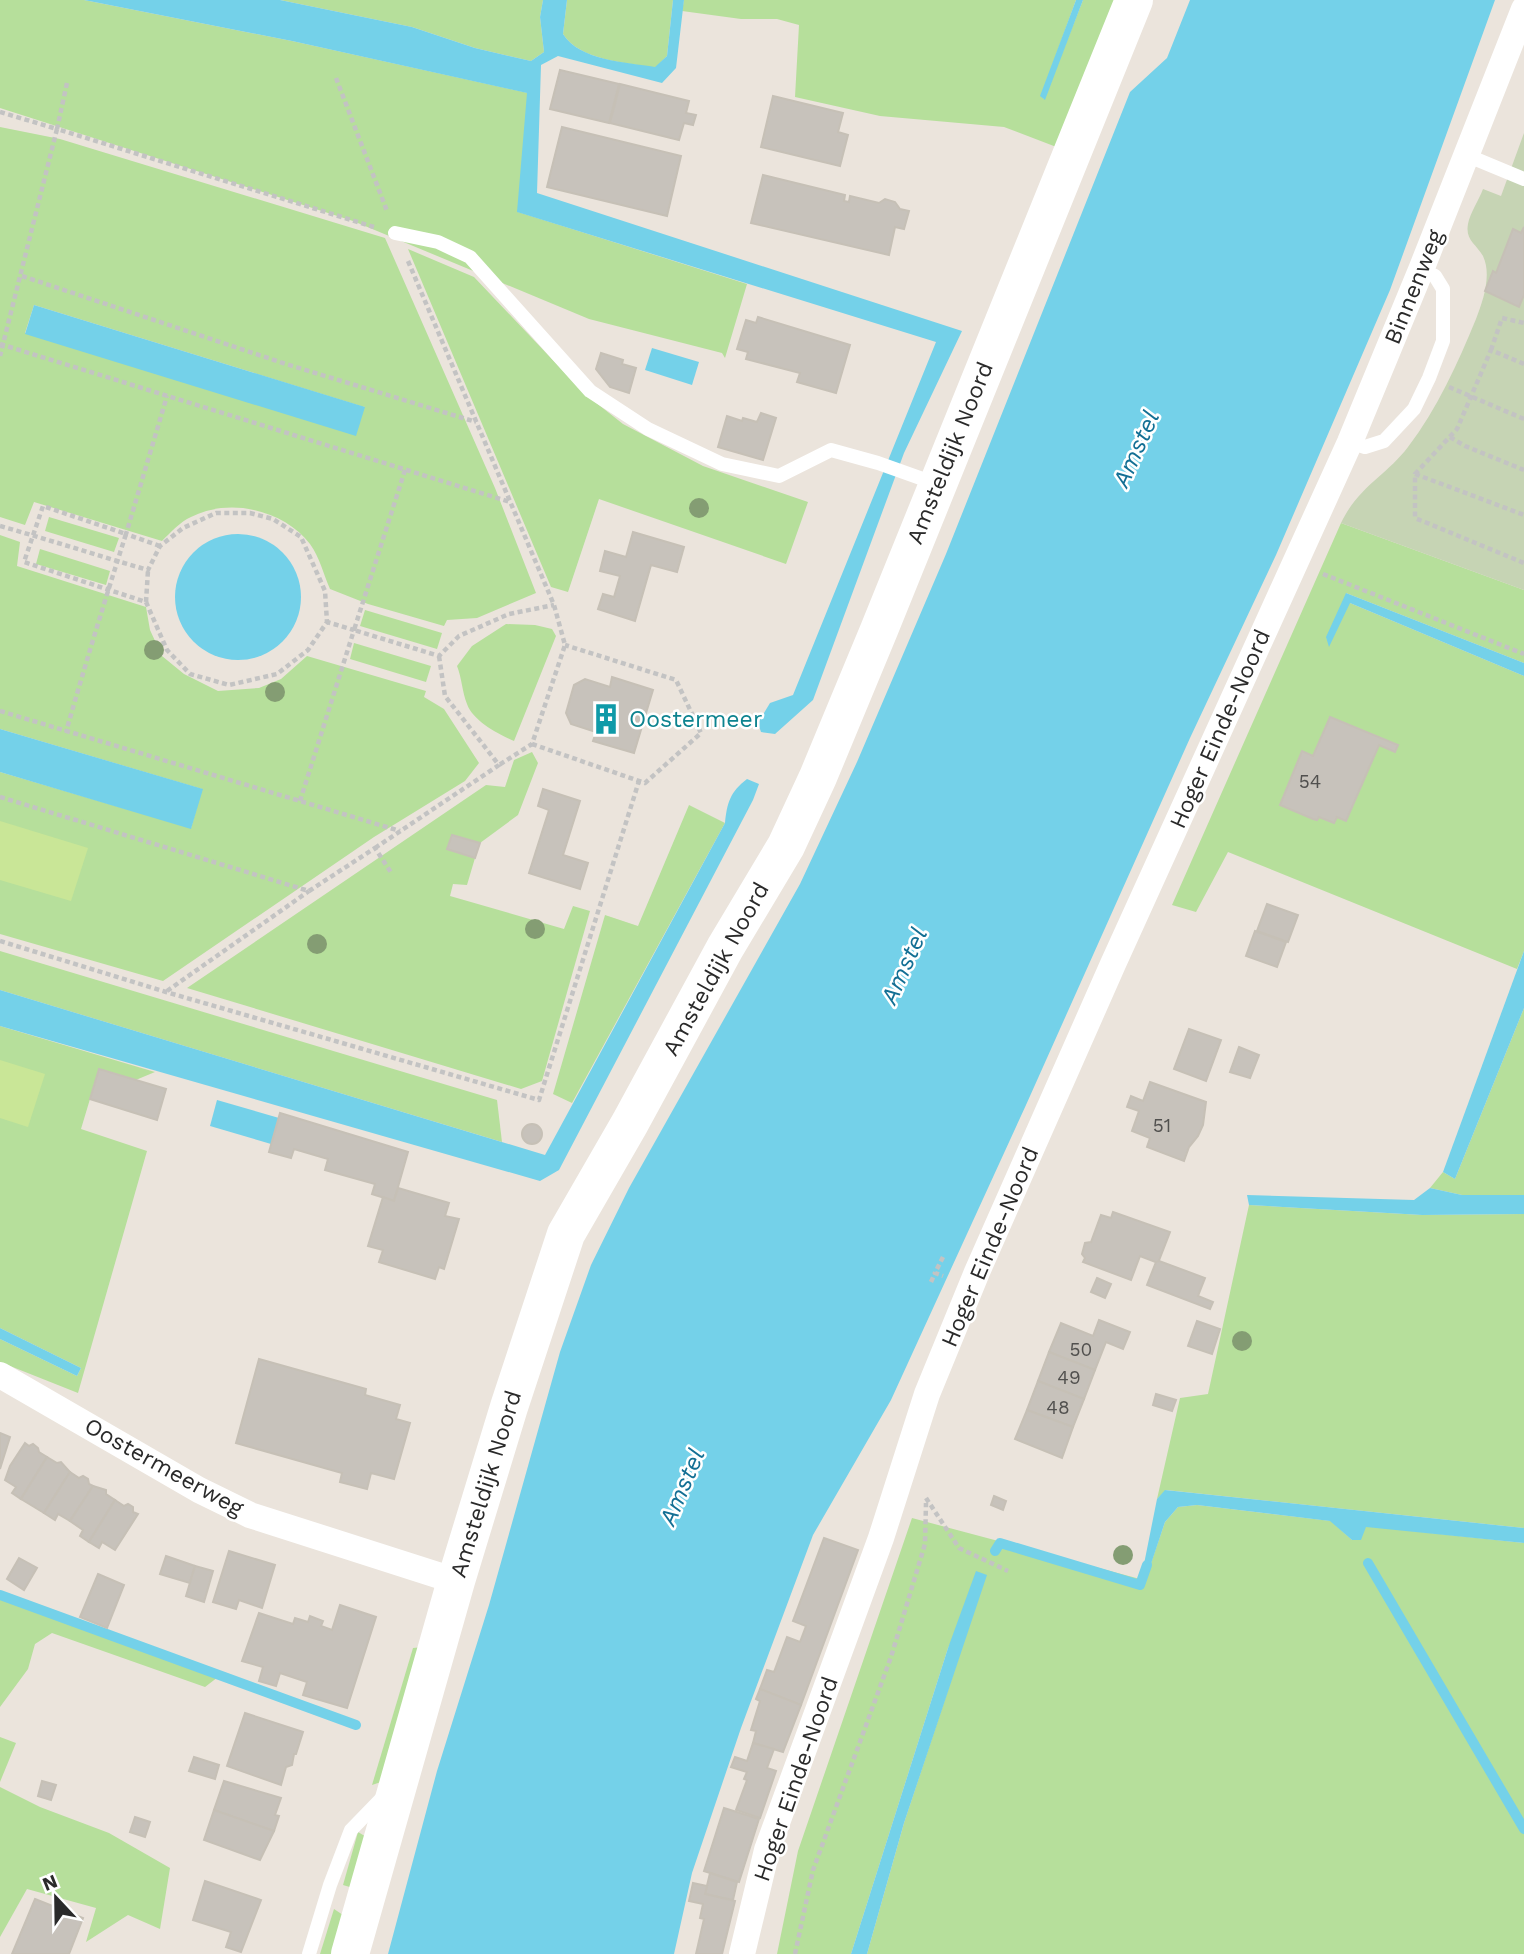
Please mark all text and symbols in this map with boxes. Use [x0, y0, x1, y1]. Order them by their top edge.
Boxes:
street label: Binnenweg [1379, 225, 1450, 348]
street label: Amsteldijk Noord [901, 358, 999, 548]
water label: Amstel [1106, 407, 1165, 492]
street label: Hoger Einde-Noord [1164, 625, 1276, 833]
building icon: Oostermeer [589, 702, 623, 736]
place label: Oostermeer [629, 706, 762, 733]
house number: 54 [1299, 770, 1321, 793]
street label: Amsteldijk Noord [657, 878, 775, 1060]
water label: Amstel [874, 924, 933, 1009]
house number: 51 [1153, 1114, 1171, 1137]
street label: Hoger Einde-Noord [936, 1143, 1044, 1351]
house number: 50 [1070, 1338, 1092, 1361]
house number: 49 [1057, 1366, 1081, 1389]
street label: Amsteldijk Noord [445, 1387, 527, 1581]
house number: 48 [1046, 1396, 1070, 1419]
street label: Oostermeerweg [80, 1412, 249, 1522]
water label: Amstel [653, 1444, 711, 1530]
street label: Hoger Einde-Noord [748, 1673, 844, 1885]
north arrow [21, 1863, 91, 1933]
text: N [39, 1869, 61, 1896]

